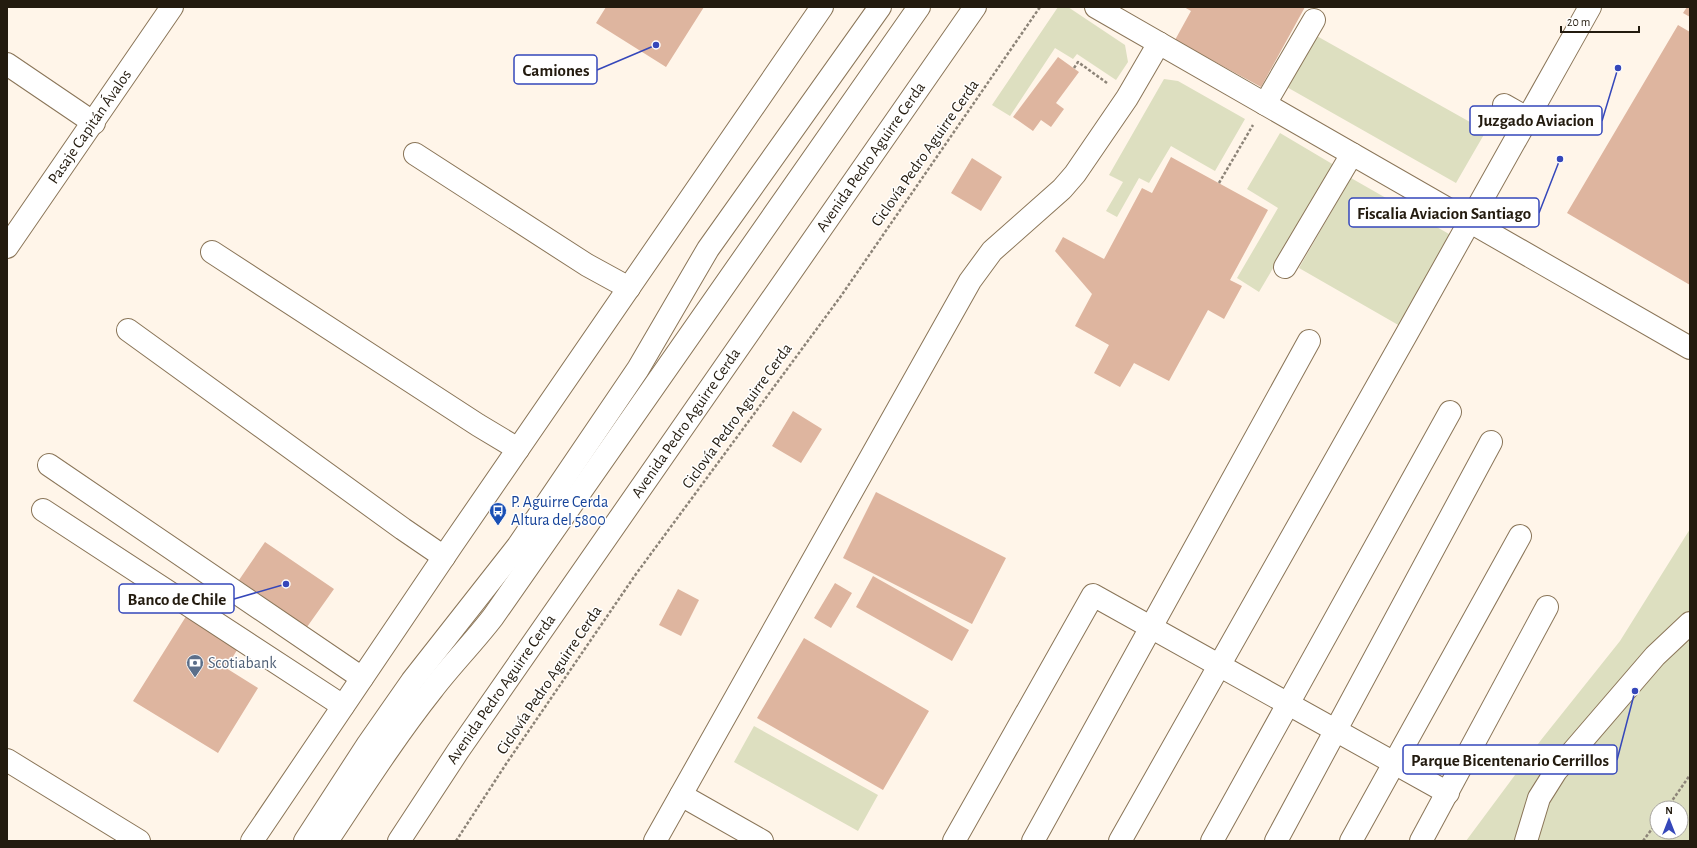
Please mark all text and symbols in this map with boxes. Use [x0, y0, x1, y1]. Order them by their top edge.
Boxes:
scale bar [1561, 8, 1639, 34]
text: 20 m [1567, 16, 1590, 28]
callout: Camiones [514, 55, 597, 84]
text: Camiones [523, 62, 590, 79]
street label: Pasaje Capitán Ávalos [45, 67, 134, 187]
street label: Ciclovía Pedro Aguirre Cerda [868, 77, 982, 229]
street label: Avenida Pedro Aguirre Cerda [813, 79, 928, 235]
callout: Juzgado Aviacion [1470, 106, 1602, 135]
text: Juzgado Aviacion [1478, 112, 1594, 129]
callout: Fiscalia Aviacion Santiago [1349, 198, 1539, 227]
text: Fiscalia Aviacion Santiago [1357, 205, 1531, 222]
street label: Ciclovía Pedro Aguirre Cerda [679, 340, 795, 492]
street label: Avenida Pedro Aguirre Cerda [629, 345, 743, 501]
place label: P. Aguirre Cerda Altura del 5800 [511, 494, 608, 528]
bus stop icon: P. Aguirre Cerda Altura del 5800 [488, 501, 508, 526]
callout: Banco de Chile [119, 584, 234, 613]
text: Banco de Chile [128, 591, 226, 608]
street label: Ciclovía Pedro Aguirre Cerda [493, 603, 605, 757]
street label: Avenida Pedro Aguirre Cerda [444, 611, 558, 767]
bank icon: Scotiabank [185, 653, 205, 678]
place label: Scotiabank [208, 655, 277, 671]
callout: Parque Bicentenario Cerrillos [1403, 745, 1617, 774]
text: Parque Bicentenario Cerrillos [1411, 752, 1609, 769]
north arrow [1649, 800, 1689, 840]
text: N [1665, 805, 1673, 816]

